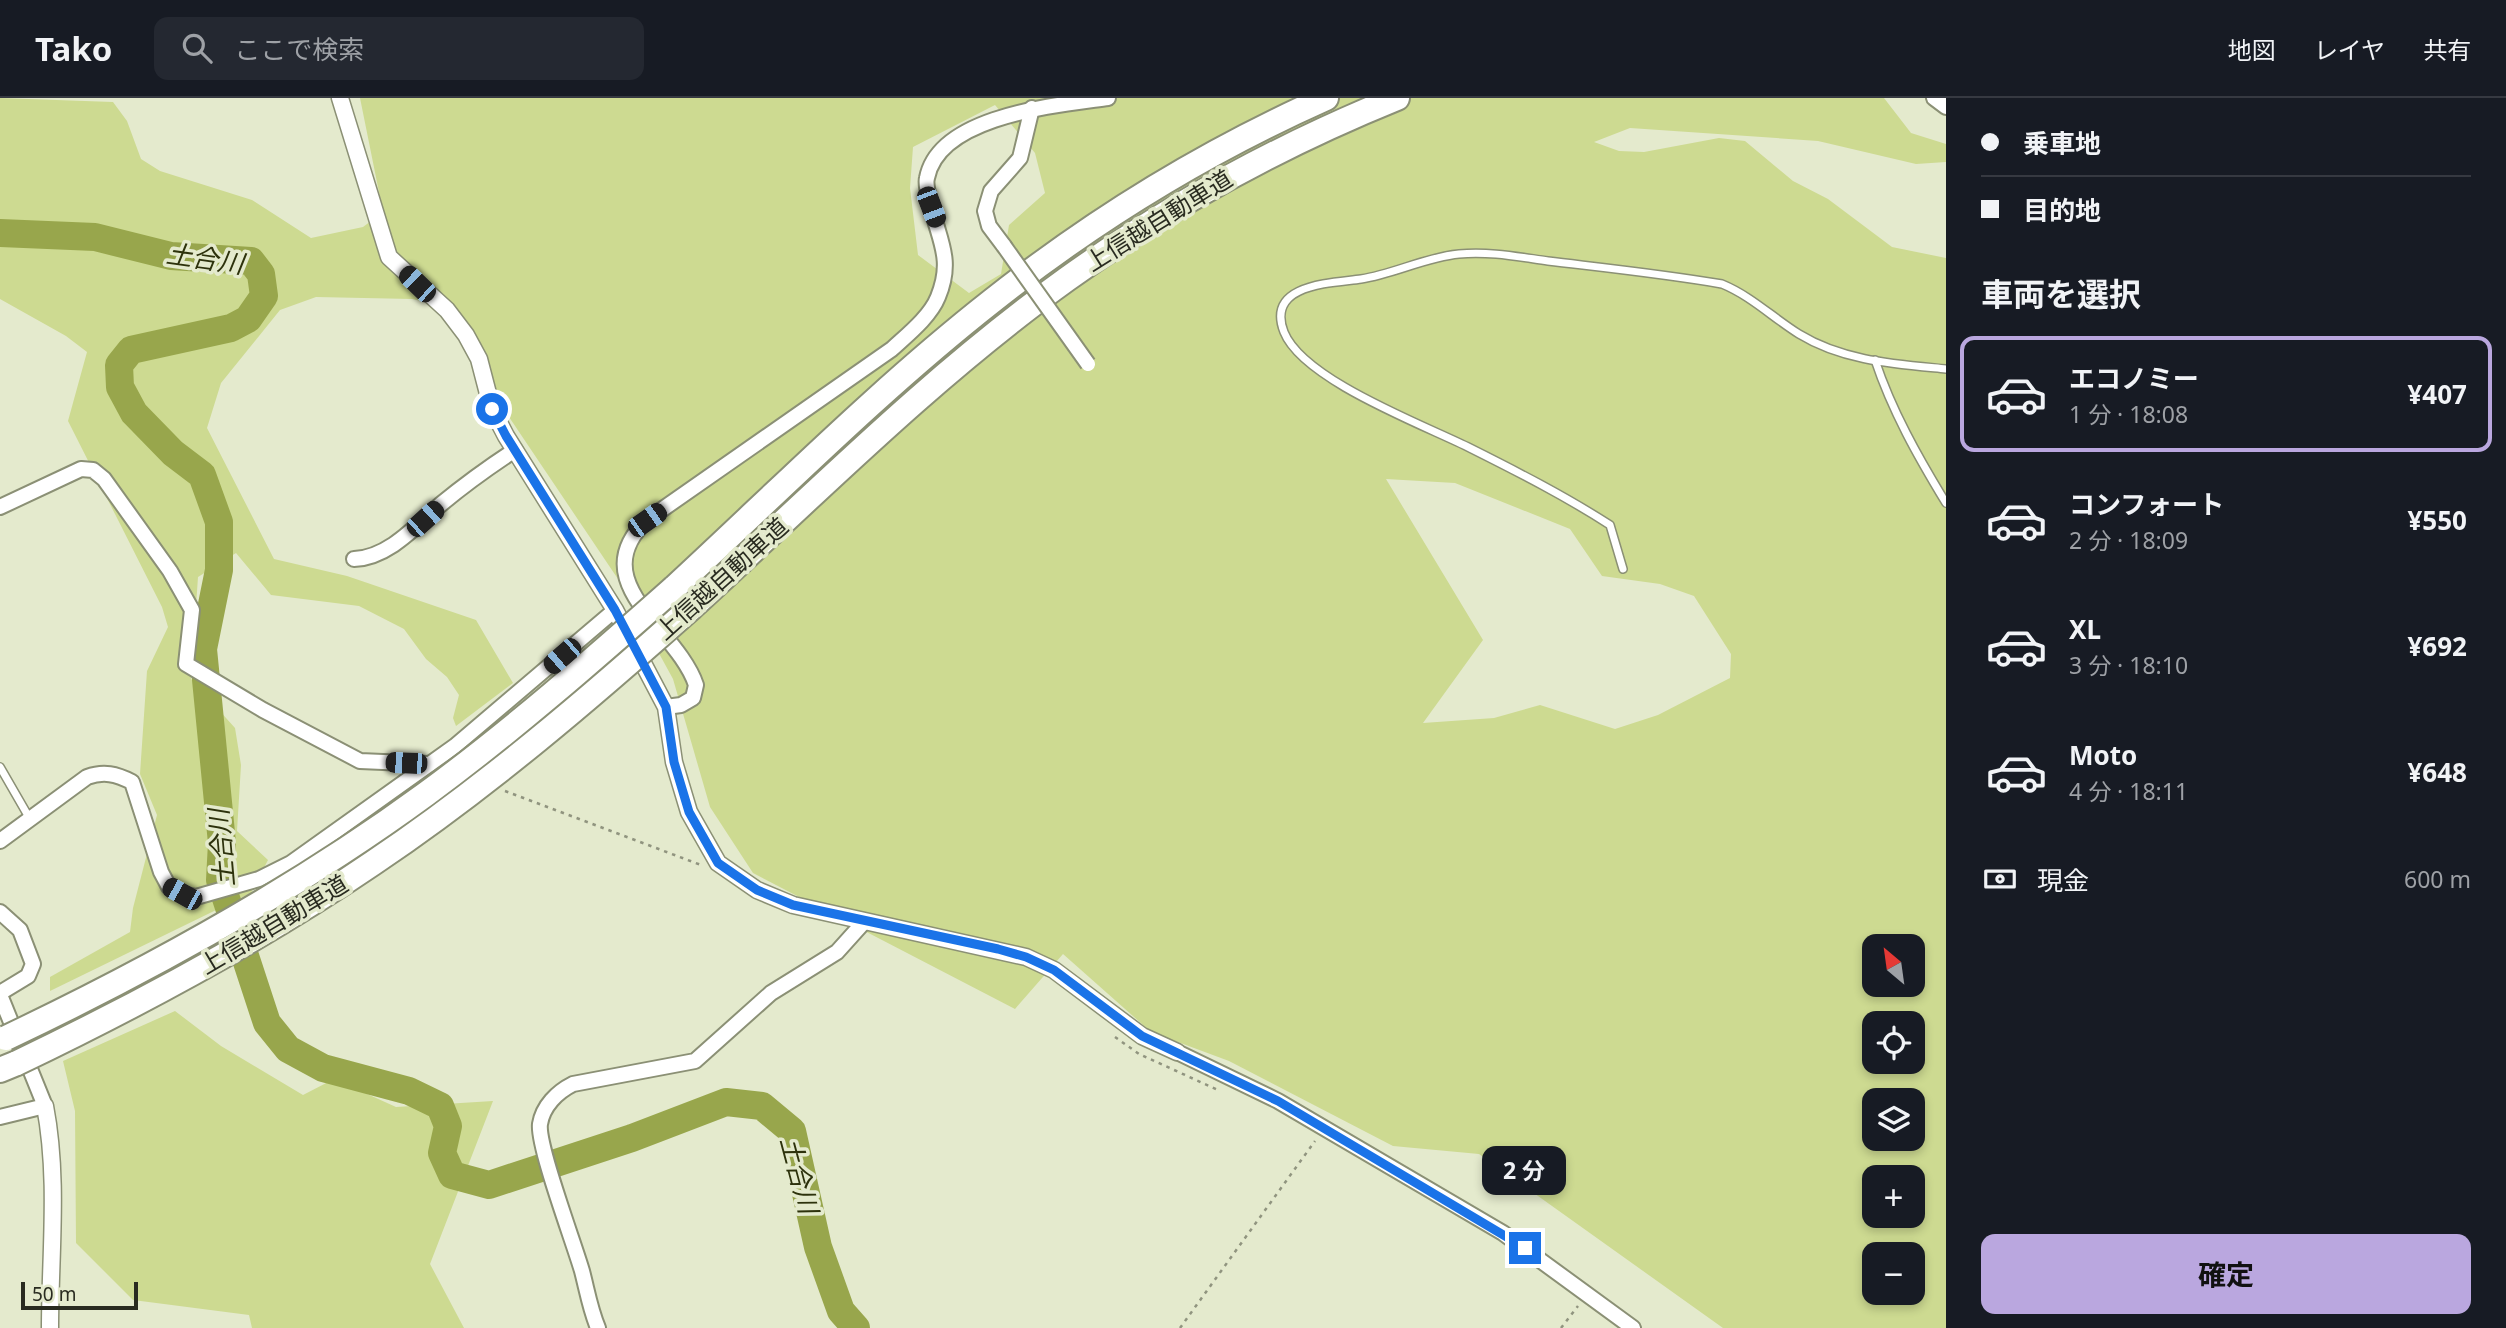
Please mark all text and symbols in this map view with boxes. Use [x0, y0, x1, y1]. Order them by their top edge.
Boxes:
search box [154, 17, 644, 80]
text: Tako [35, 26, 112, 71]
icon: search [178, 29, 216, 67]
text: ここで検索 [234, 31, 364, 67]
text: 地図 [2228, 33, 2276, 66]
text: レイヤ [2314, 33, 2385, 66]
text: 共有 [2423, 33, 2471, 66]
text: 乗車地 [2023, 125, 2101, 161]
street label: 上信越自動車道 [1078, 161, 1238, 278]
car [914, 184, 949, 230]
text: 目的地 [2023, 192, 2101, 228]
water label: 土合川 [164, 235, 249, 282]
car [395, 262, 440, 306]
text: 車両を選択 [1981, 272, 2141, 315]
text: エコノミー [2069, 360, 2199, 396]
icon: car [1985, 363, 2048, 426]
text: ¥407 [2408, 376, 2467, 412]
route start [476, 393, 508, 425]
text: 1 分 · 18:08 [2069, 398, 2188, 430]
text: コンフォート [2069, 486, 2224, 522]
icon: car [1985, 489, 2048, 552]
car [403, 497, 448, 541]
car [624, 499, 671, 541]
text: ¥550 [2408, 502, 2467, 538]
street label: 上信越自動車道 [648, 509, 794, 646]
text: 2 分 · 18:09 [2069, 524, 2188, 556]
text: XL [2069, 611, 2101, 647]
icon: car [1985, 615, 2048, 678]
text: ¥692 [2408, 628, 2467, 664]
car [540, 634, 585, 678]
text: 3 分 · 18:10 [2069, 649, 2188, 681]
text: Moto [2069, 737, 2137, 773]
icon: car [1985, 741, 2048, 804]
car [385, 752, 428, 774]
text: ¥648 [2408, 754, 2467, 790]
text: 4 分 · 18:11 [2069, 775, 2188, 807]
water label: 土合川 [199, 805, 242, 889]
icon: cash [1981, 860, 2019, 898]
text: 現金 [2037, 862, 2089, 898]
text: 600 m [2404, 863, 2471, 895]
street label: 上信越自動車道 [193, 866, 354, 981]
car [159, 875, 206, 913]
north arrow [1862, 934, 1925, 998]
map controls [1862, 934, 1925, 1305]
button: locate [1862, 1011, 1925, 1074]
button: layers [1862, 1088, 1925, 1151]
water label: 土合川 [772, 1132, 828, 1220]
callout: 2 分 [1483, 1146, 1567, 1196]
text: 2 分 [1503, 1154, 1545, 1186]
button: + [1862, 1165, 1925, 1228]
route end [1509, 1232, 1541, 1264]
button: 確定 [1981, 1234, 2471, 1314]
button: − [1862, 1242, 1925, 1305]
scale bar [21, 1279, 138, 1311]
text: 50 m [32, 1281, 76, 1307]

